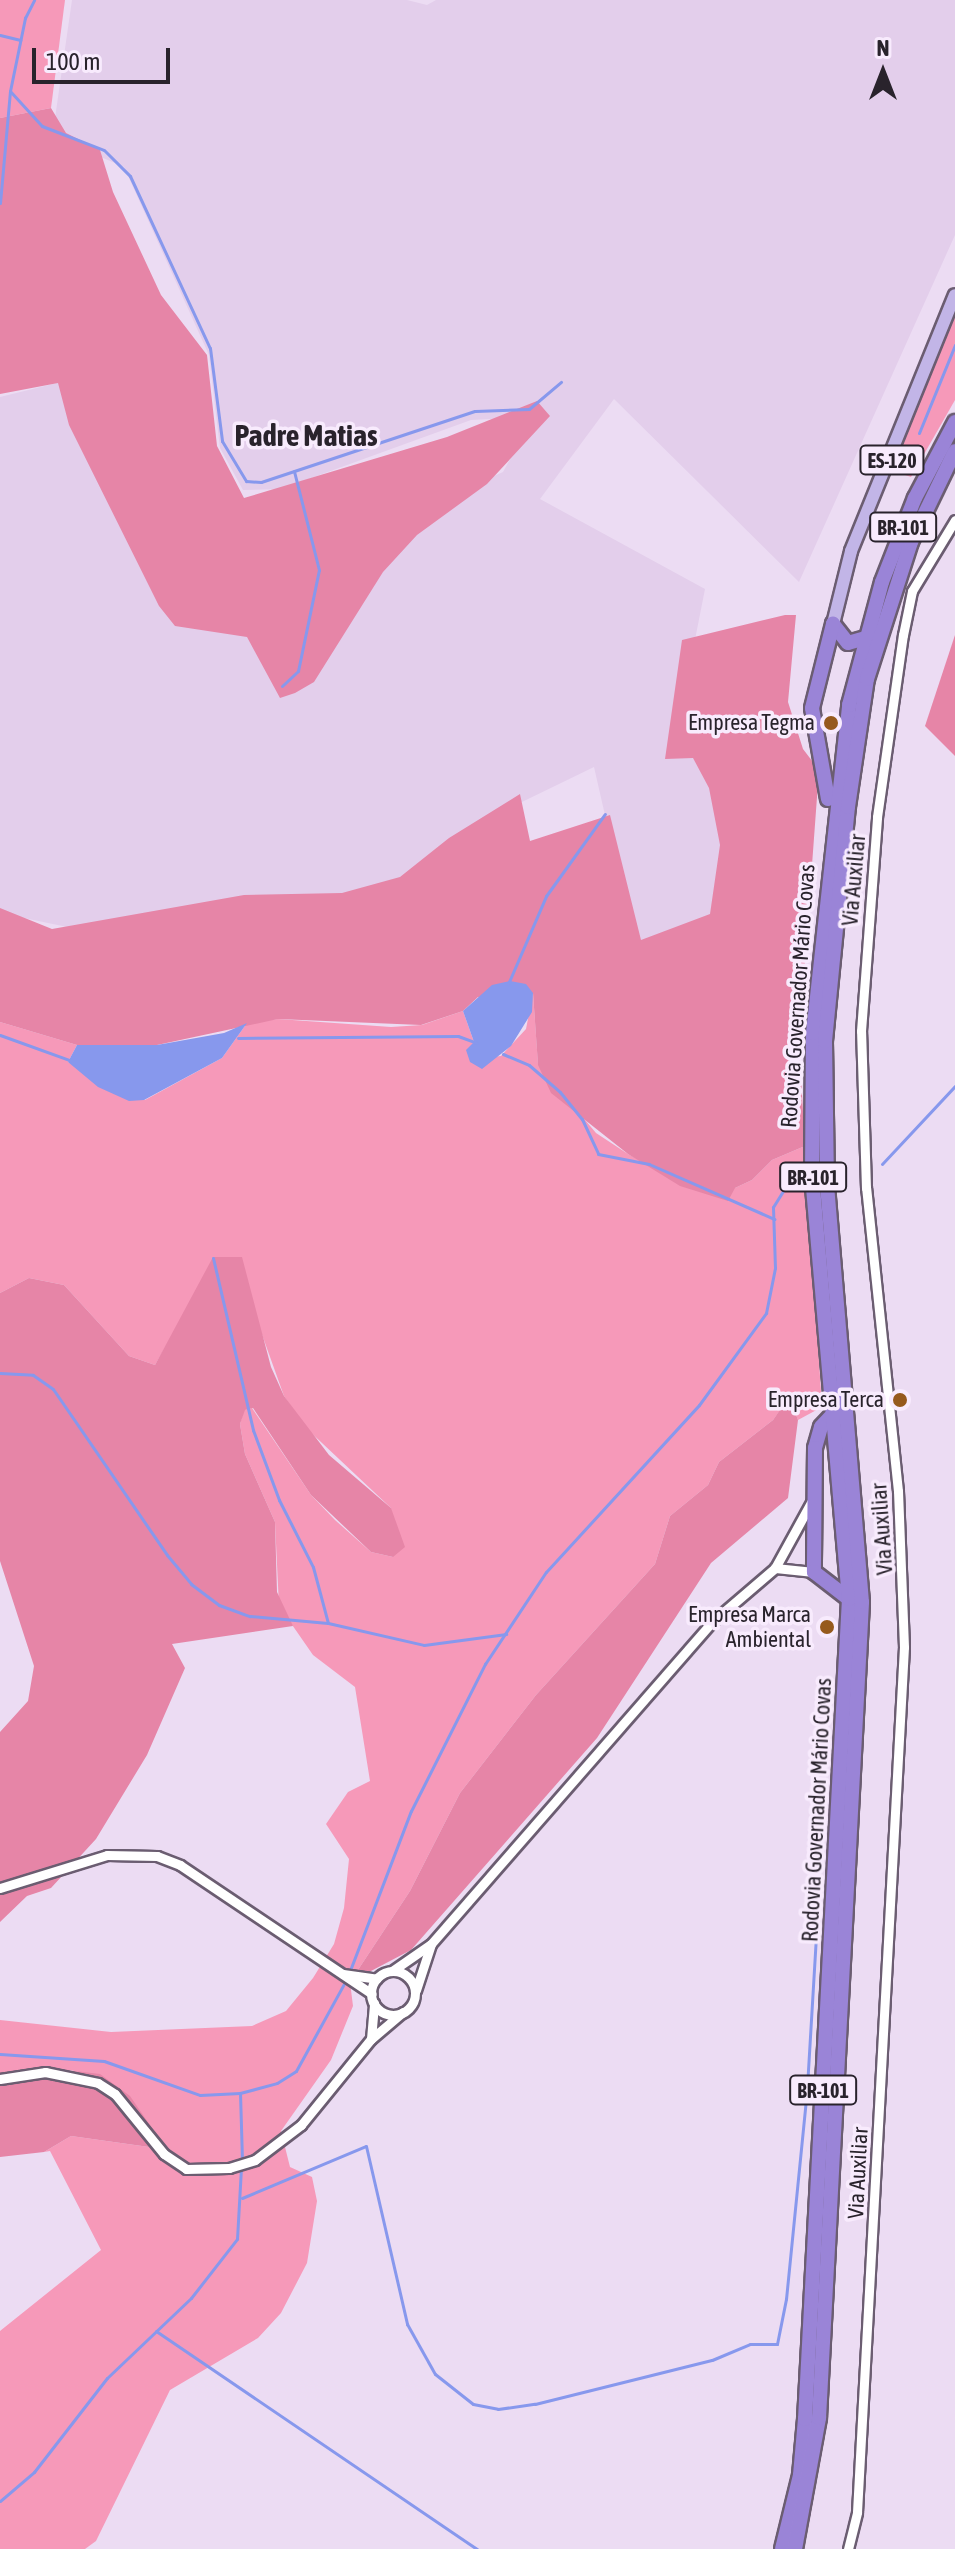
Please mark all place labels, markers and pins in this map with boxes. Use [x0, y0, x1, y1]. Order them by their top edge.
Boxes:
place label: Empresa Tegma [688, 710, 815, 736]
marker: Empresa Tegma [822, 714, 840, 732]
place label: Empresa Terca [768, 1387, 884, 1413]
marker: Empresa Terca [891, 1391, 909, 1409]
place label: Empresa Marca Ambiental [688, 1601, 811, 1652]
marker: Empresa Marca Ambiental [818, 1618, 836, 1636]

